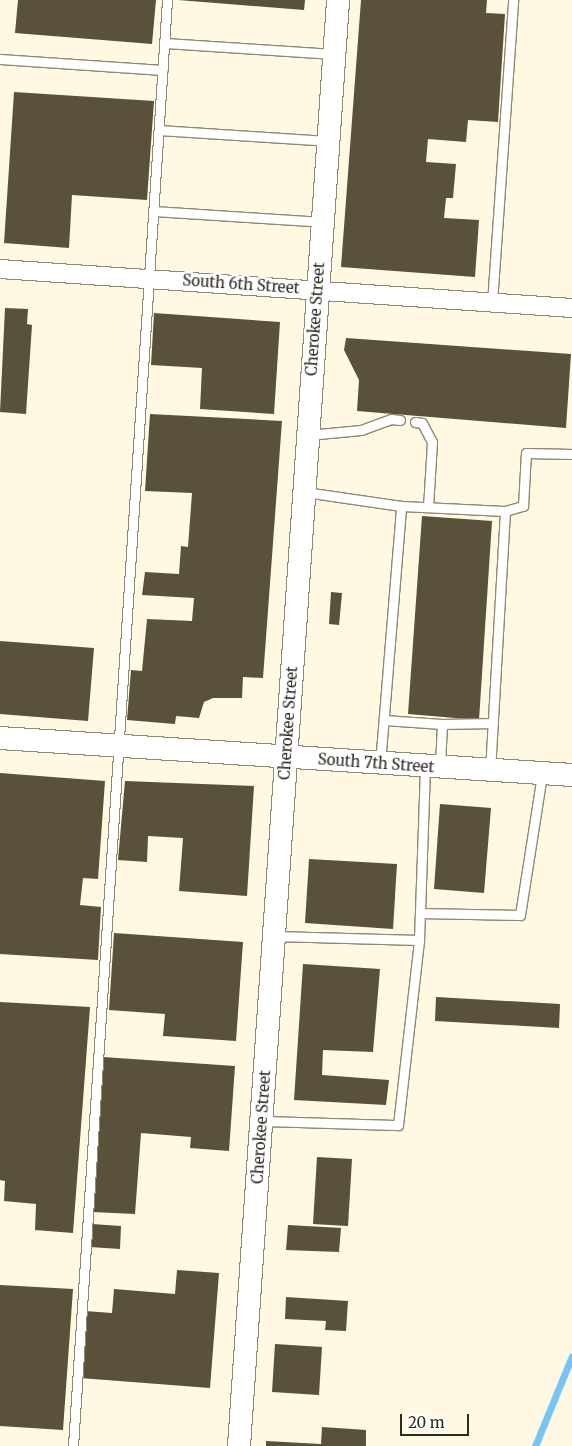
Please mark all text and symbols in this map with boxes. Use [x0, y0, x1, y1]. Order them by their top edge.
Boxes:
street label: Cherokee Street [302, 262, 328, 376]
street label: South 6th Street [182, 271, 300, 297]
street label: Cherokee Street [275, 666, 301, 780]
street label: South 7th Street [317, 750, 435, 776]
street label: Cherokee Street [248, 1070, 274, 1184]
scale bar [402, 1404, 471, 1436]
text: 20 m [408, 1413, 445, 1432]

